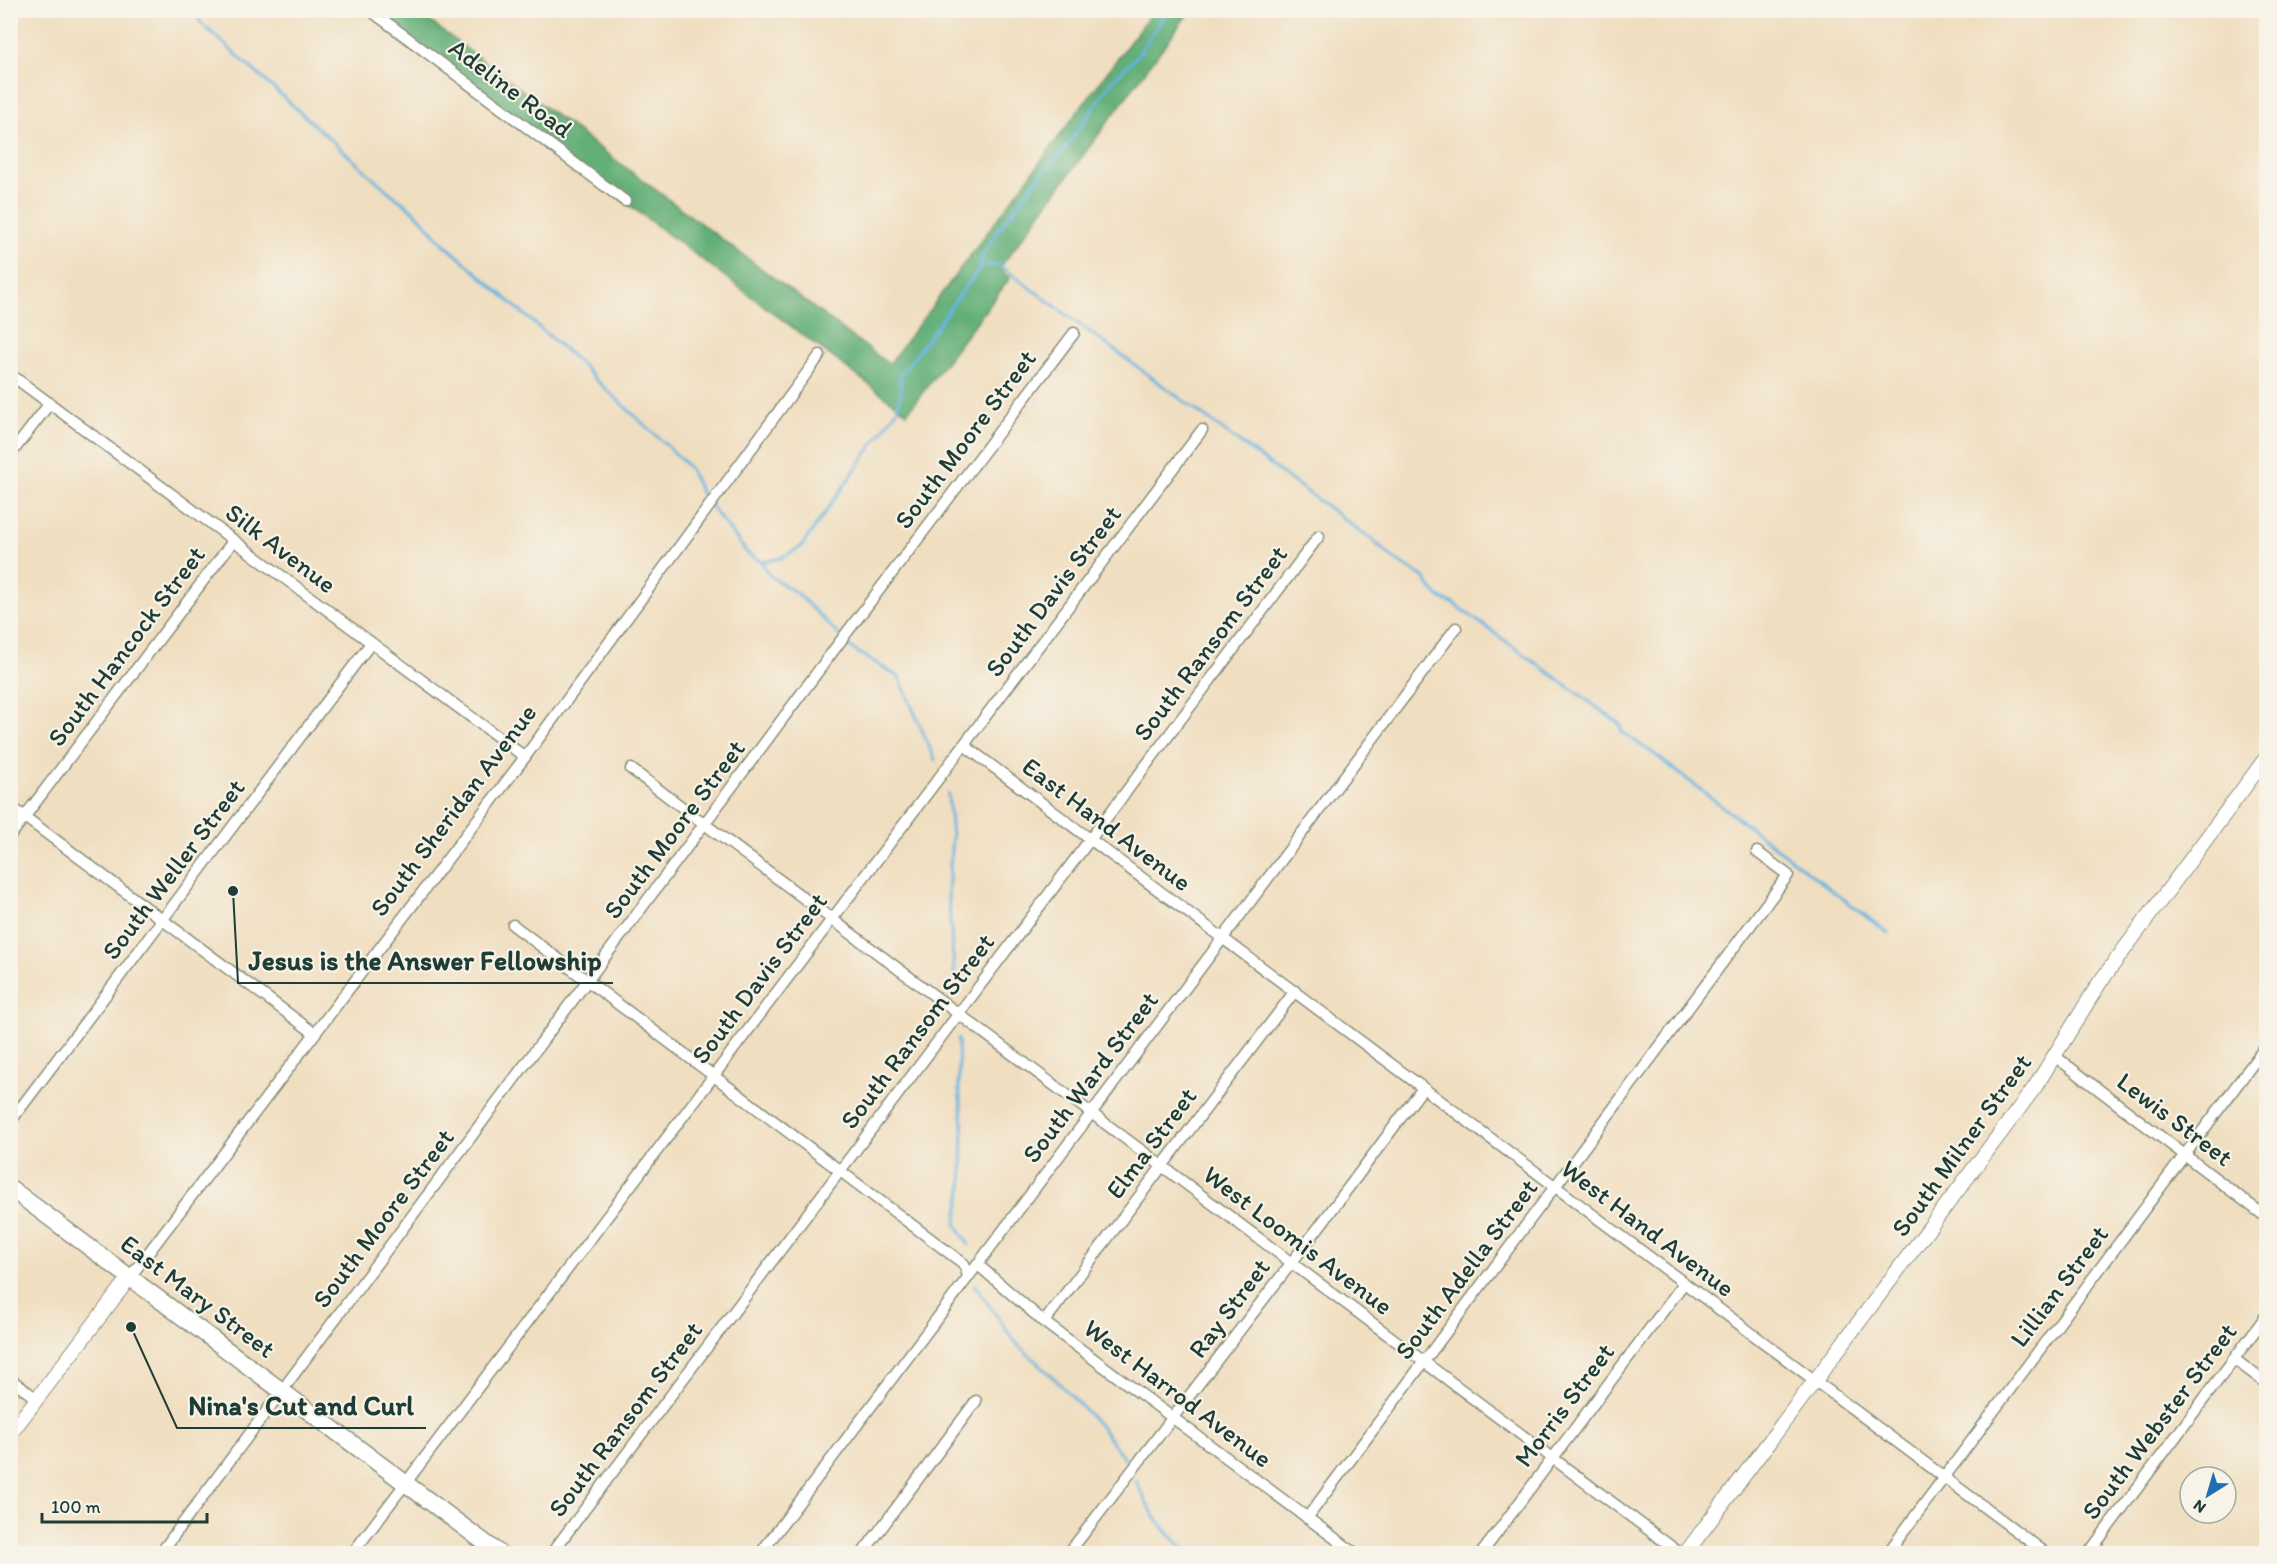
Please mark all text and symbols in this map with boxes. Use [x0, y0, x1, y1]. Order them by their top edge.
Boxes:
street label: Adeline Road [443, 31, 580, 145]
street label: South Moore Street [887, 343, 1043, 535]
street label: Silk Avenue [219, 496, 343, 600]
street label: South Davis Street [978, 499, 1128, 683]
street label: South Hancock Street [40, 539, 212, 753]
street label: South Ransom Street [1126, 539, 1294, 747]
street label: South Sheridan Avenue [363, 697, 543, 923]
street label: South Moore Street [596, 733, 752, 925]
street label: East Hand Avenue [1016, 750, 1198, 898]
street label: South Weller Street [95, 772, 252, 966]
street label: South Davis Street [684, 886, 834, 1070]
street label: South Ransom Street [833, 927, 1001, 1135]
callout: Jesus is the Answer Fellowship [238, 938, 613, 983]
text: Jesus is the Answer Fellowship [248, 944, 601, 977]
street label: South Ward Street [1015, 985, 1165, 1169]
street label: South Milner Street [1884, 1047, 2038, 1243]
street label: Lewis Street [2111, 1065, 2239, 1173]
street label: Elma Street [1099, 1081, 1203, 1205]
street label: South Moore Street [305, 1122, 461, 1314]
street label: West Hand Avenue [1555, 1152, 1741, 1304]
street label: West Loomis Avenue [1197, 1158, 1399, 1322]
street label: South Adella Street [1388, 1172, 1544, 1366]
street label: Lillian Street [2003, 1219, 2115, 1353]
street label: East Mary Street [114, 1227, 282, 1365]
street label: Ray Street [1181, 1252, 1277, 1364]
street label: West Harrod Avenue [1077, 1312, 1279, 1474]
street label: South Ransom Street [541, 1315, 709, 1523]
street label: South Webster Street [2075, 1316, 2244, 1526]
street label: Morris Street [1507, 1337, 1621, 1473]
callout: Nina's Cut and Curl [177, 1383, 426, 1428]
text: Nina's Cut and Curl [188, 1389, 414, 1422]
north arrow [2178, 1465, 2238, 1525]
scale bar [42, 1486, 207, 1524]
text: 100 m [51, 1496, 101, 1518]
text: N [2189, 1496, 2209, 1517]

